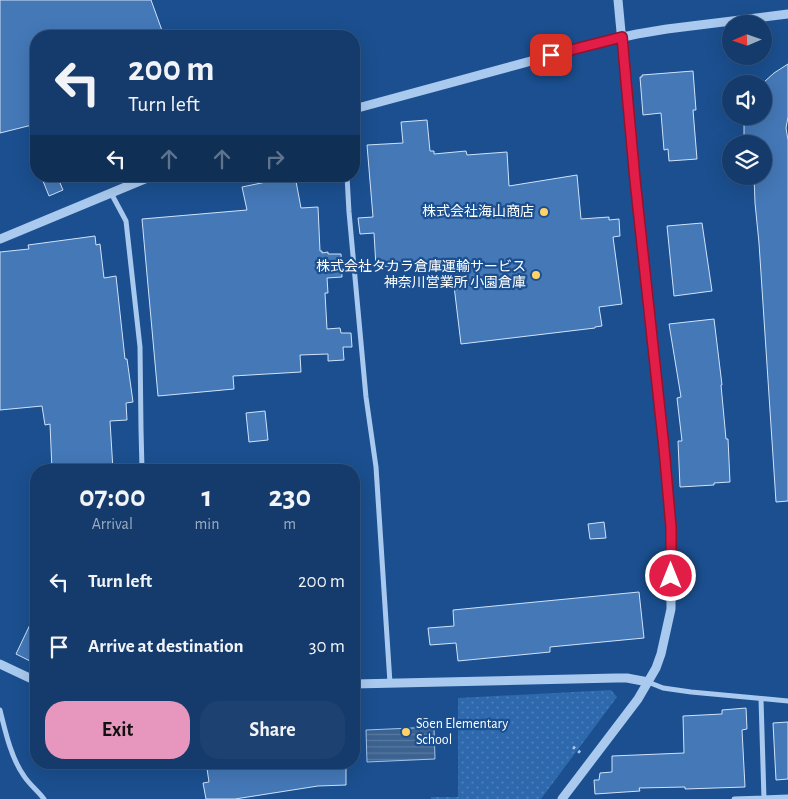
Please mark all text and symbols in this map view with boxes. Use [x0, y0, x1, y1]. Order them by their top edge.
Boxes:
north arrow [722, 15, 772, 65]
map controls [722, 15, 772, 185]
pin [530, 34, 572, 76]
icon: arrive [537, 41, 565, 69]
icon: left [45, 50, 110, 115]
text: 200 m [128, 52, 215, 87]
button: sound [722, 75, 772, 125]
text: Turn left [128, 93, 200, 115]
button: layers [722, 135, 772, 185]
icon: left [102, 145, 130, 173]
icon: ahead [155, 145, 183, 173]
icon: ahead [208, 145, 236, 173]
icon: right [261, 145, 289, 173]
place label: 株式会社海山商店 [422, 204, 534, 219]
marker: 株式会社海山商店 [538, 206, 550, 218]
place label: 株式会社タカラ倉庫運輸サービス 神奈川営業所 小園倉庫 [316, 258, 526, 290]
marker: 株式会社タカラ倉庫運輸サービス 神奈川営業所 小園倉庫 [530, 269, 542, 281]
text: 07:00 [79, 482, 146, 512]
text: 1 [202, 482, 212, 512]
text: 230 [268, 482, 311, 512]
text: Arrival [92, 516, 133, 532]
text: min [195, 516, 219, 532]
text: m [283, 516, 296, 532]
position arrow [644, 549, 696, 601]
icon: left [45, 568, 73, 596]
text: Turn left [88, 572, 152, 591]
text: 200 m [298, 572, 345, 591]
icon: arrive [45, 633, 73, 661]
text: Arrive at destination [88, 637, 244, 656]
text: 30 m [309, 637, 345, 656]
button: Exit [45, 701, 190, 759]
button: Share [200, 701, 345, 759]
place label: Sōen Elementary School [416, 717, 508, 747]
marker: Sōen Elementary School [400, 726, 412, 738]

